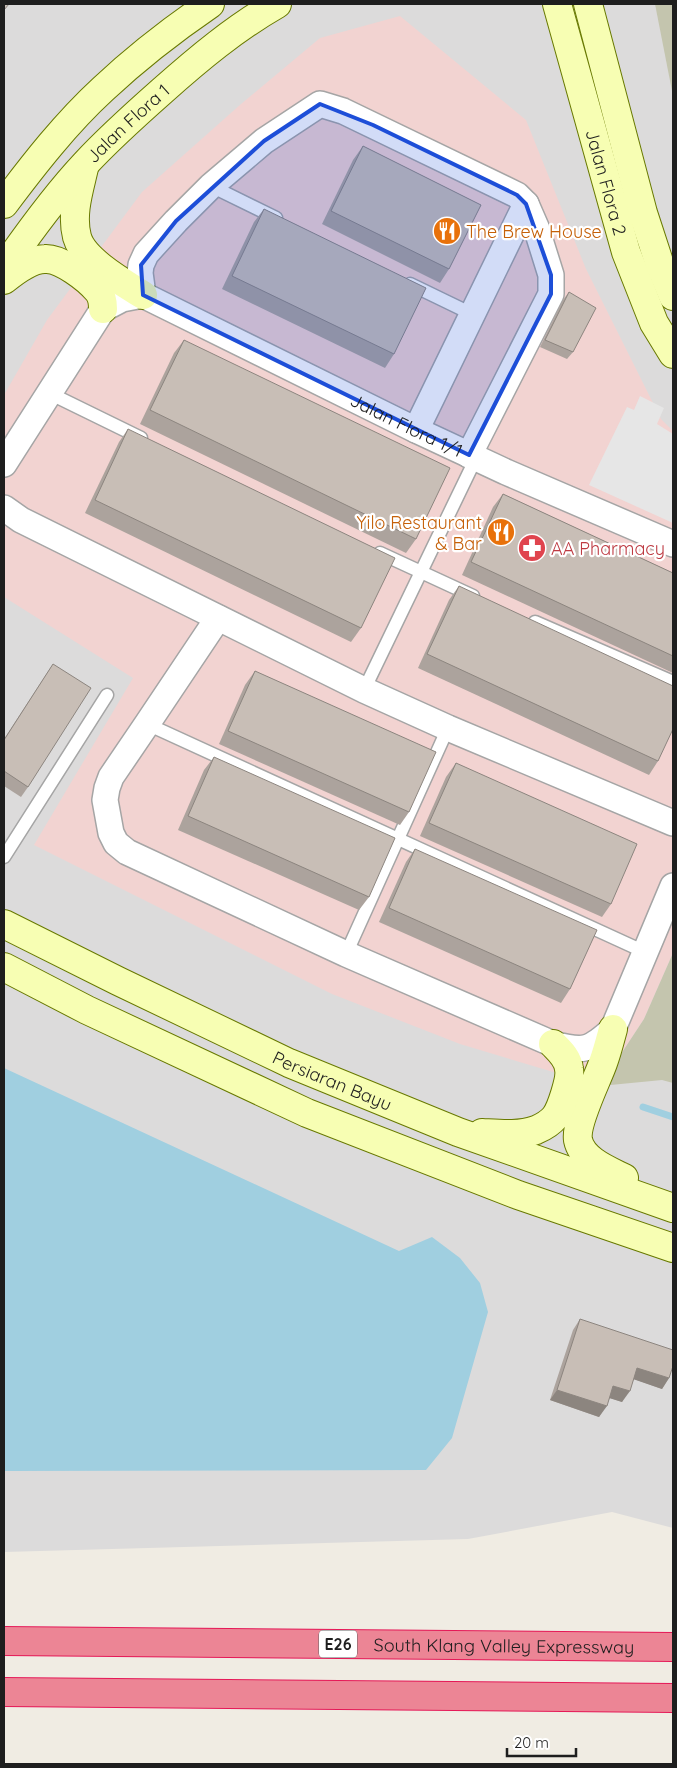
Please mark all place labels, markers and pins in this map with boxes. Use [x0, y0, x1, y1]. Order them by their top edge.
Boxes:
restaurant icon: The Brew House [432, 216, 462, 246]
place label: The Brew House [466, 220, 602, 243]
place label: Yilo Restaurant & Bar [357, 511, 482, 555]
restaurant icon: Yilo Restaurant & Bar [486, 517, 516, 547]
pharmacy icon: AA Pharmacy [517, 533, 547, 563]
place label: AA Pharmacy [551, 537, 665, 560]

